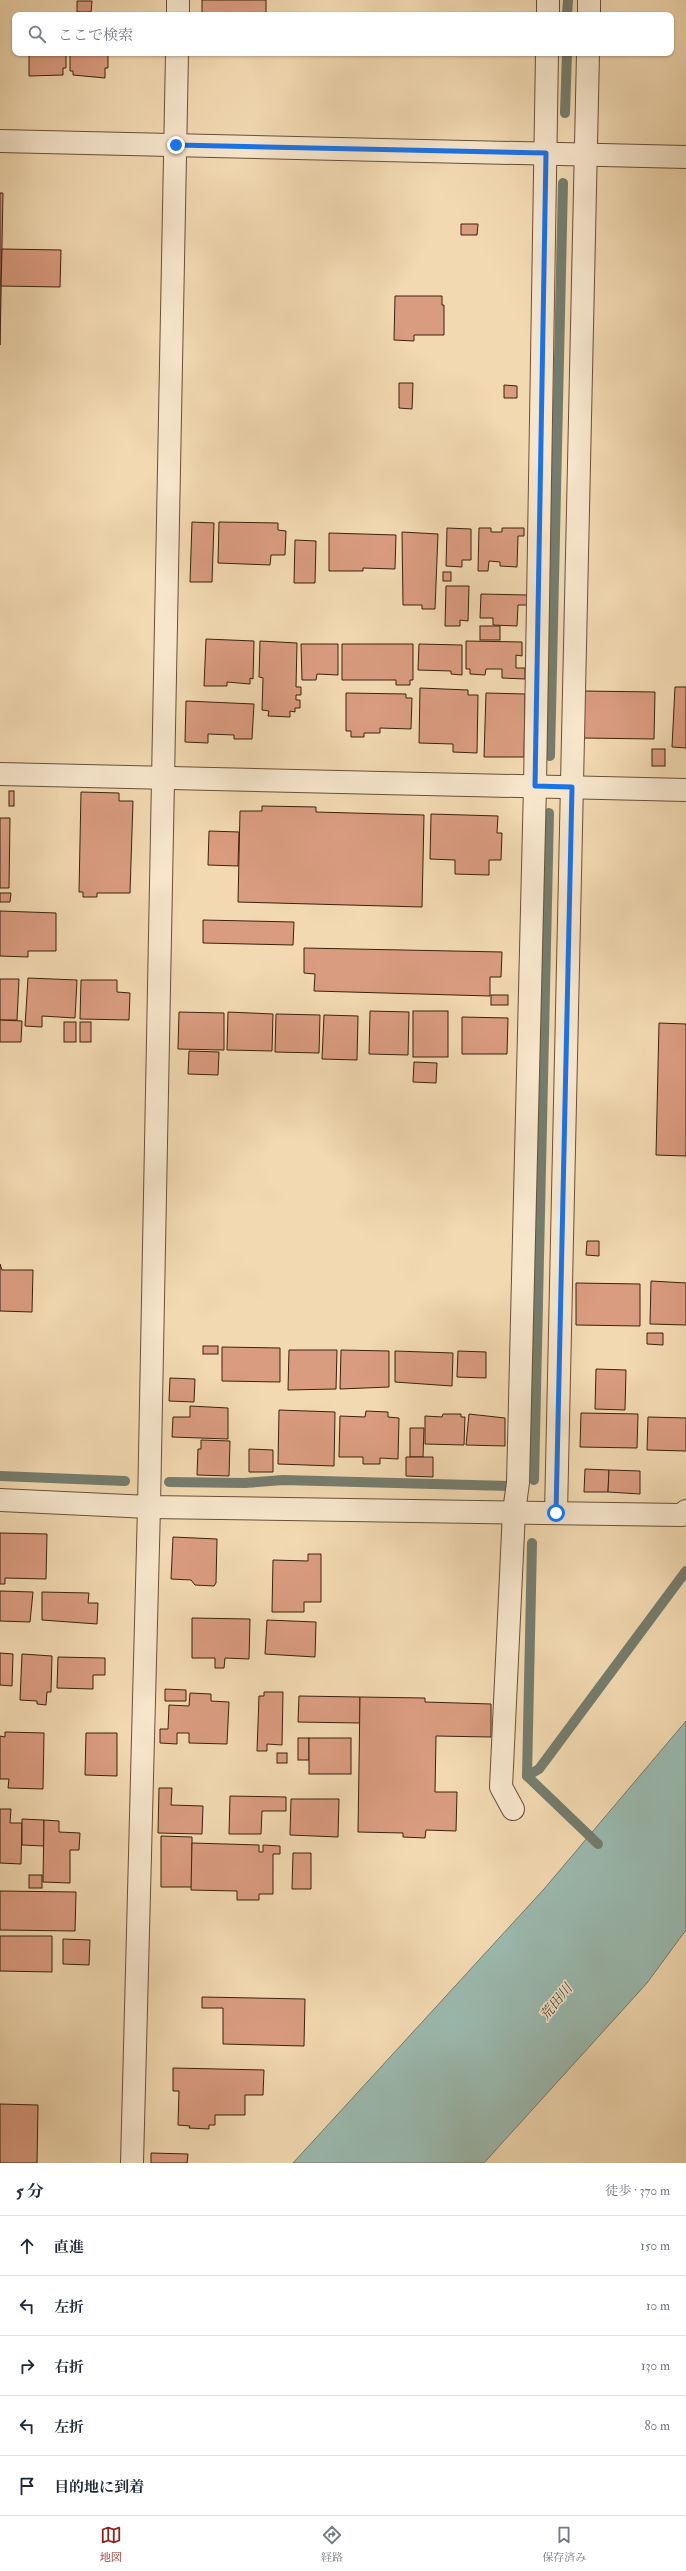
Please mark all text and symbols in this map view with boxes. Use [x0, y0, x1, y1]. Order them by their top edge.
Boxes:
search box [12, 12, 674, 56]
icon: search [26, 23, 48, 45]
text: ここで検索 [58, 26, 133, 45]
route end [167, 136, 185, 154]
route start [547, 1504, 565, 1522]
water label: 荒田川 [536, 1979, 577, 2024]
text: 5 分 [16, 2181, 44, 2202]
text: 徒歩 · 370 m [606, 2183, 670, 2199]
icon: ahead [16, 2235, 38, 2257]
text: 直進 [54, 2238, 84, 2257]
text: 150 m [640, 2238, 670, 2254]
icon: left [16, 2295, 38, 2317]
text: 左折 [54, 2298, 84, 2317]
text: 10 m [646, 2298, 670, 2314]
icon: right [16, 2355, 38, 2377]
text: 右折 [54, 2358, 84, 2377]
text: 130 m [641, 2358, 670, 2374]
icon: left [16, 2415, 38, 2437]
text: 左折 [54, 2418, 84, 2437]
text: 80 m [644, 2418, 670, 2434]
icon: arrive [16, 2475, 38, 2497]
text: 目的地に到着 [54, 2478, 144, 2497]
tab: 地図 [100, 2524, 122, 2564]
tab: 経路 [321, 2524, 343, 2564]
tab: 保存済み [542, 2524, 586, 2564]

